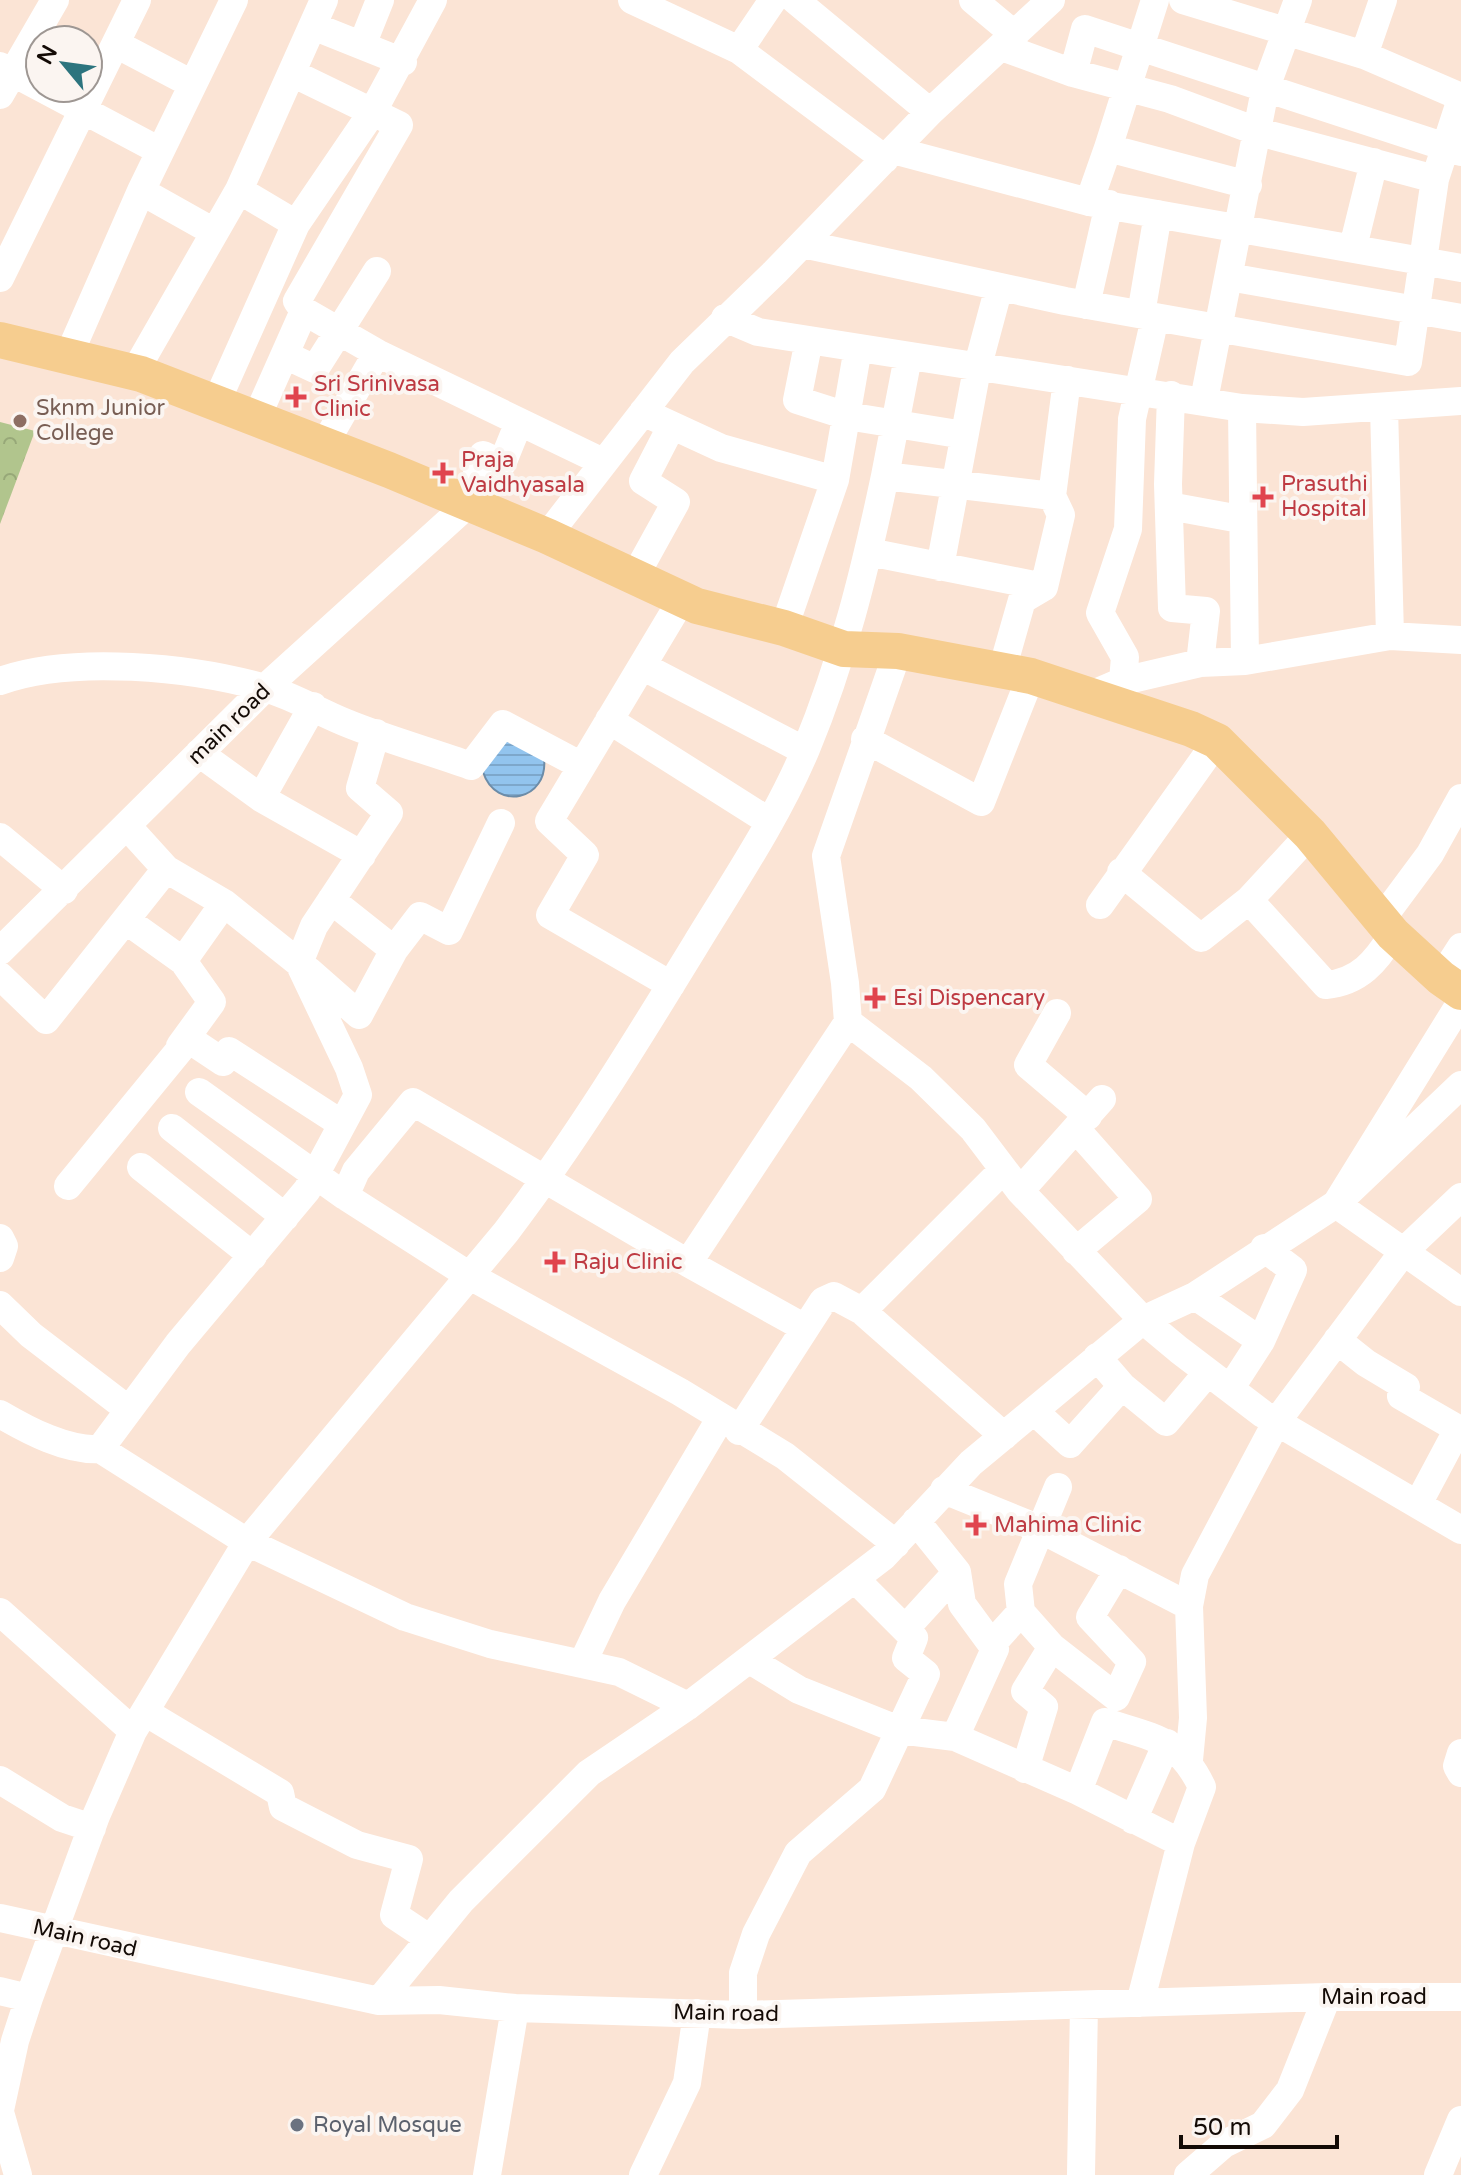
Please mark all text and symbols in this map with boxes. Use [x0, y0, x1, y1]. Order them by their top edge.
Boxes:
north arrow [24, 24, 104, 104]
text: N [32, 41, 63, 69]
place label: Sri Srinivasa Clinic [314, 371, 440, 422]
marker: Sri Srinivasa Clinic [285, 386, 307, 408]
place label: Sknm Junior College [36, 395, 166, 446]
marker: Sknm Junior College [11, 412, 29, 430]
place label: Praja Vaidhyasala [461, 447, 585, 498]
marker: Praja Vaidhyasala [432, 462, 454, 484]
place label: Prasuthi Hospital [1281, 471, 1368, 522]
marker: Prasuthi Hospital [1252, 486, 1274, 508]
street label: main road [182, 678, 276, 770]
place label: Esi Dispencary [893, 985, 1045, 1011]
marker: Esi Dispencary [864, 987, 886, 1009]
place label: Raju Clinic [573, 1249, 683, 1275]
marker: Raju Clinic [544, 1251, 566, 1273]
place label: Mahima Clinic [994, 1512, 1142, 1538]
marker: Mahima Clinic [965, 1514, 987, 1536]
street label: Main road [30, 1913, 140, 1963]
street label: Main road [1321, 1984, 1427, 2010]
street label: Main road [673, 1999, 779, 2027]
scale bar [1181, 2099, 1337, 2149]
place label: Royal Mosque [313, 2112, 462, 2138]
text: 50 m [1193, 2113, 1251, 2142]
marker: Royal Mosque [288, 2116, 306, 2134]

